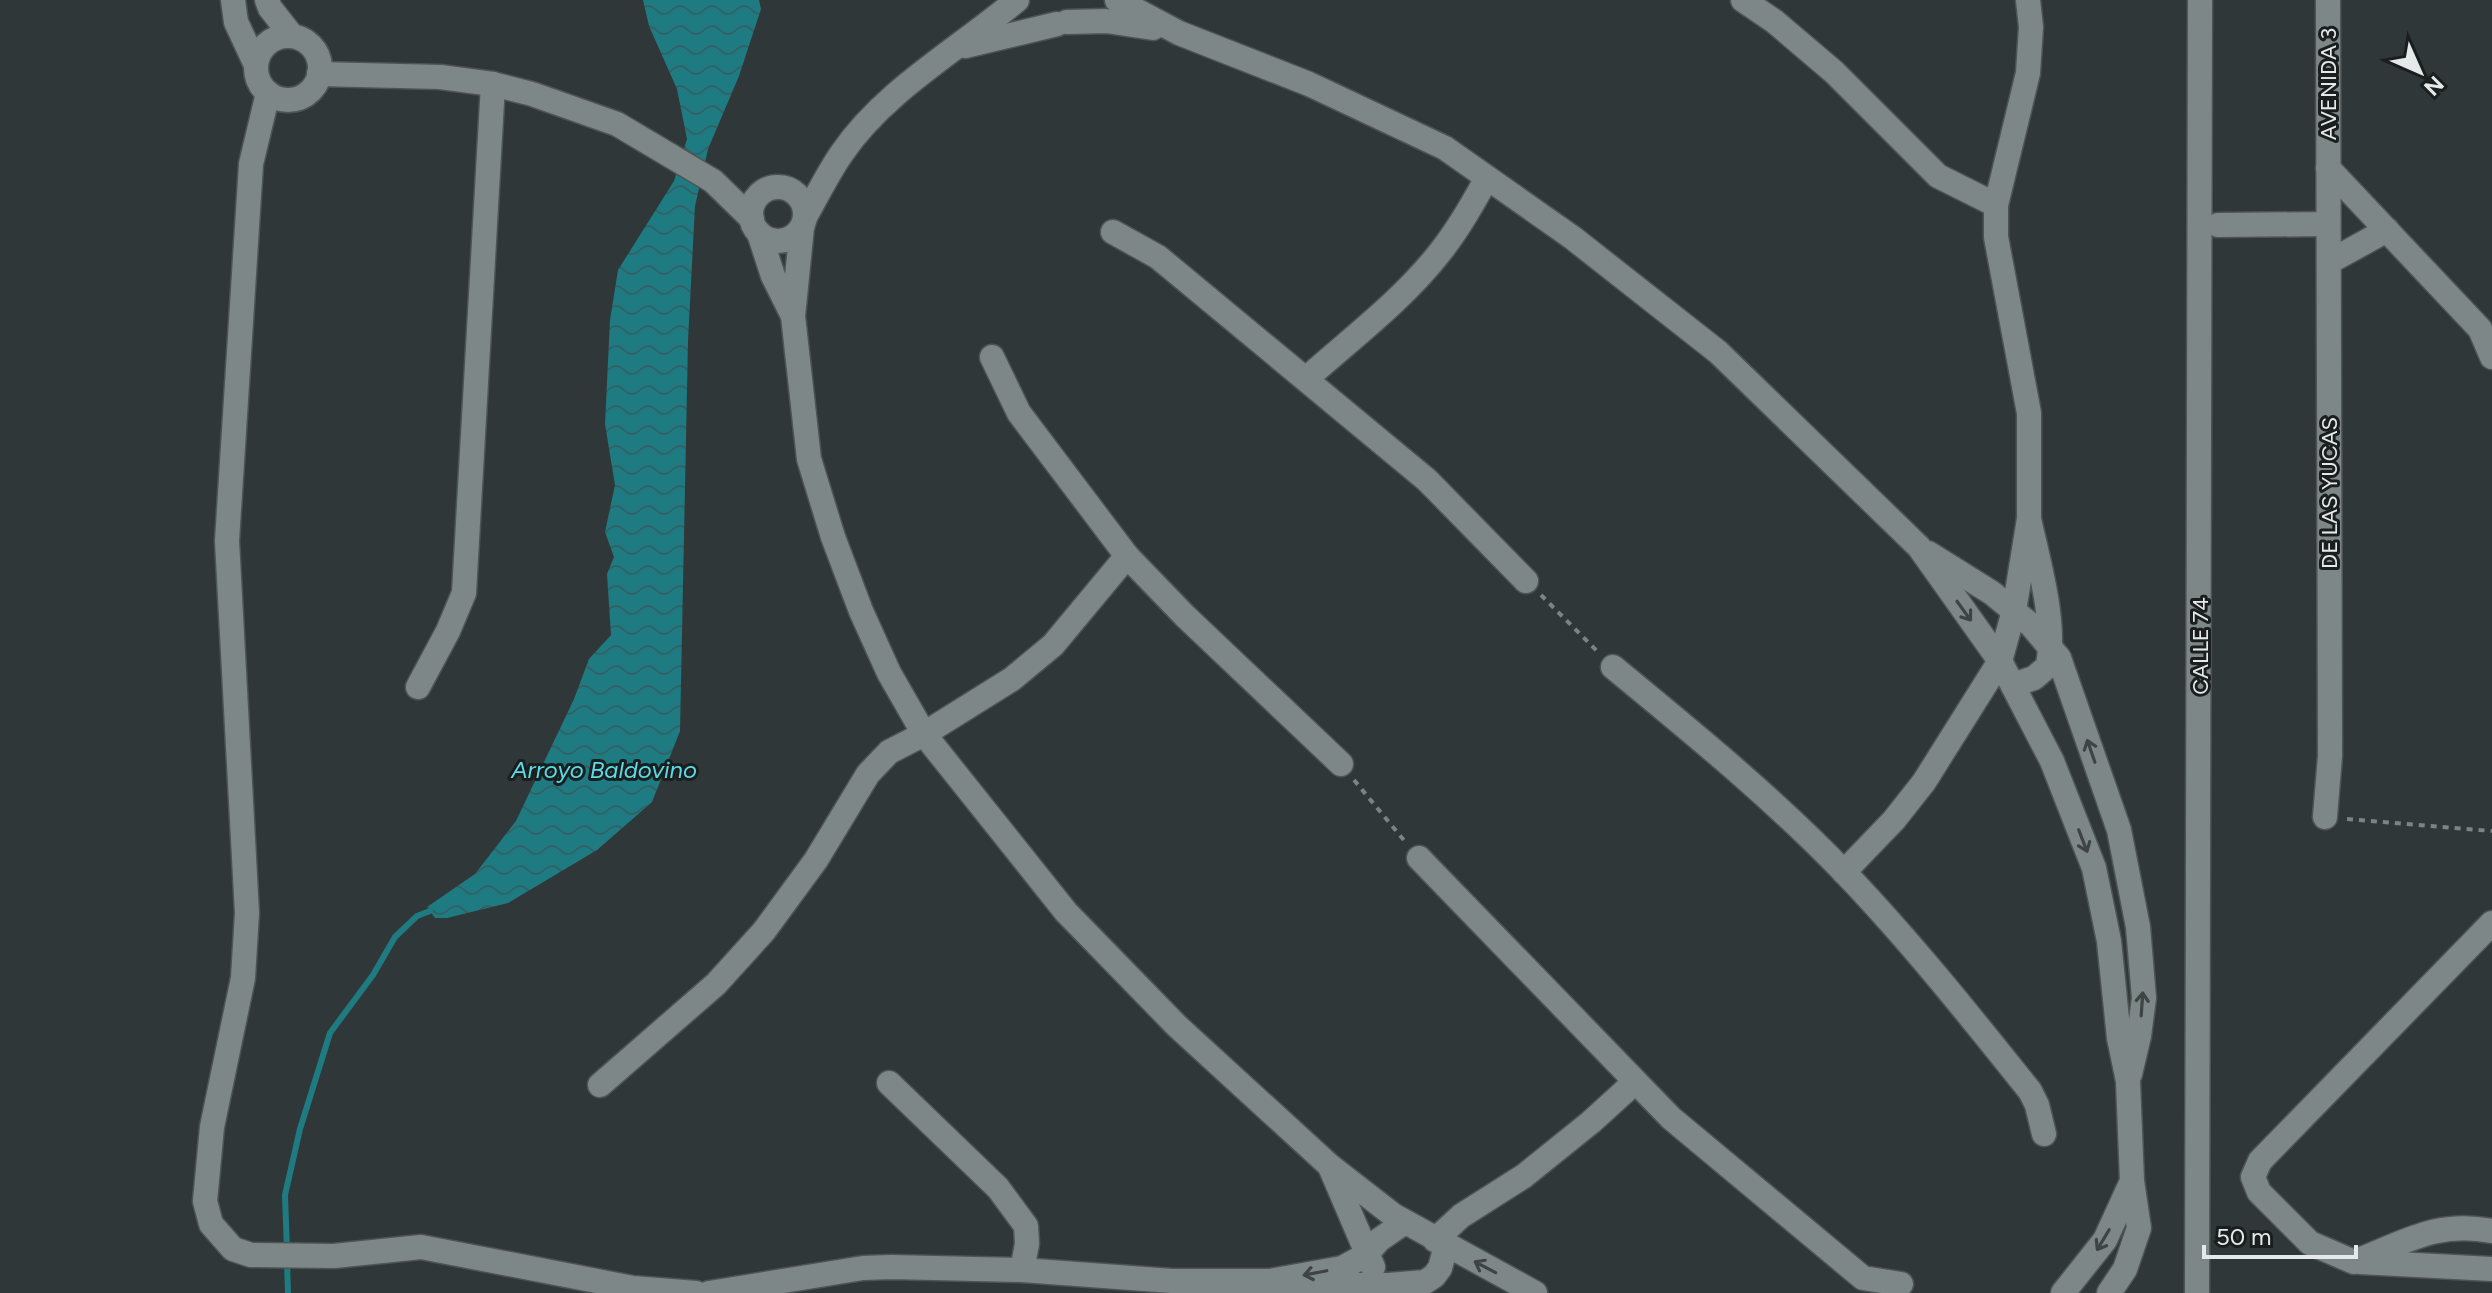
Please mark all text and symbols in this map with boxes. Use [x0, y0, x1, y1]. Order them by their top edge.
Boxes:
street label: AVENIDA 3 [2315, 28, 2342, 140]
north arrow [2380, 32, 2460, 112]
text: N [2418, 70, 2449, 101]
street label: DE LAS YUCAS [2316, 417, 2343, 569]
street label: CALLE 74 [2187, 597, 2214, 695]
one-way arrow [1956, 599, 1972, 621]
one-way arrow [2083, 739, 2098, 764]
water label: Arroyo Baldovino [510, 755, 697, 784]
one-way arrow [2077, 828, 2091, 853]
one-way arrow [2135, 991, 2150, 1018]
scale bar [2204, 1209, 2356, 1259]
text: 50 m [2216, 1222, 2272, 1251]
one-way arrow [2095, 1228, 2111, 1251]
one-way arrow [1474, 1259, 1497, 1275]
one-way arrow [1303, 1266, 1328, 1281]

